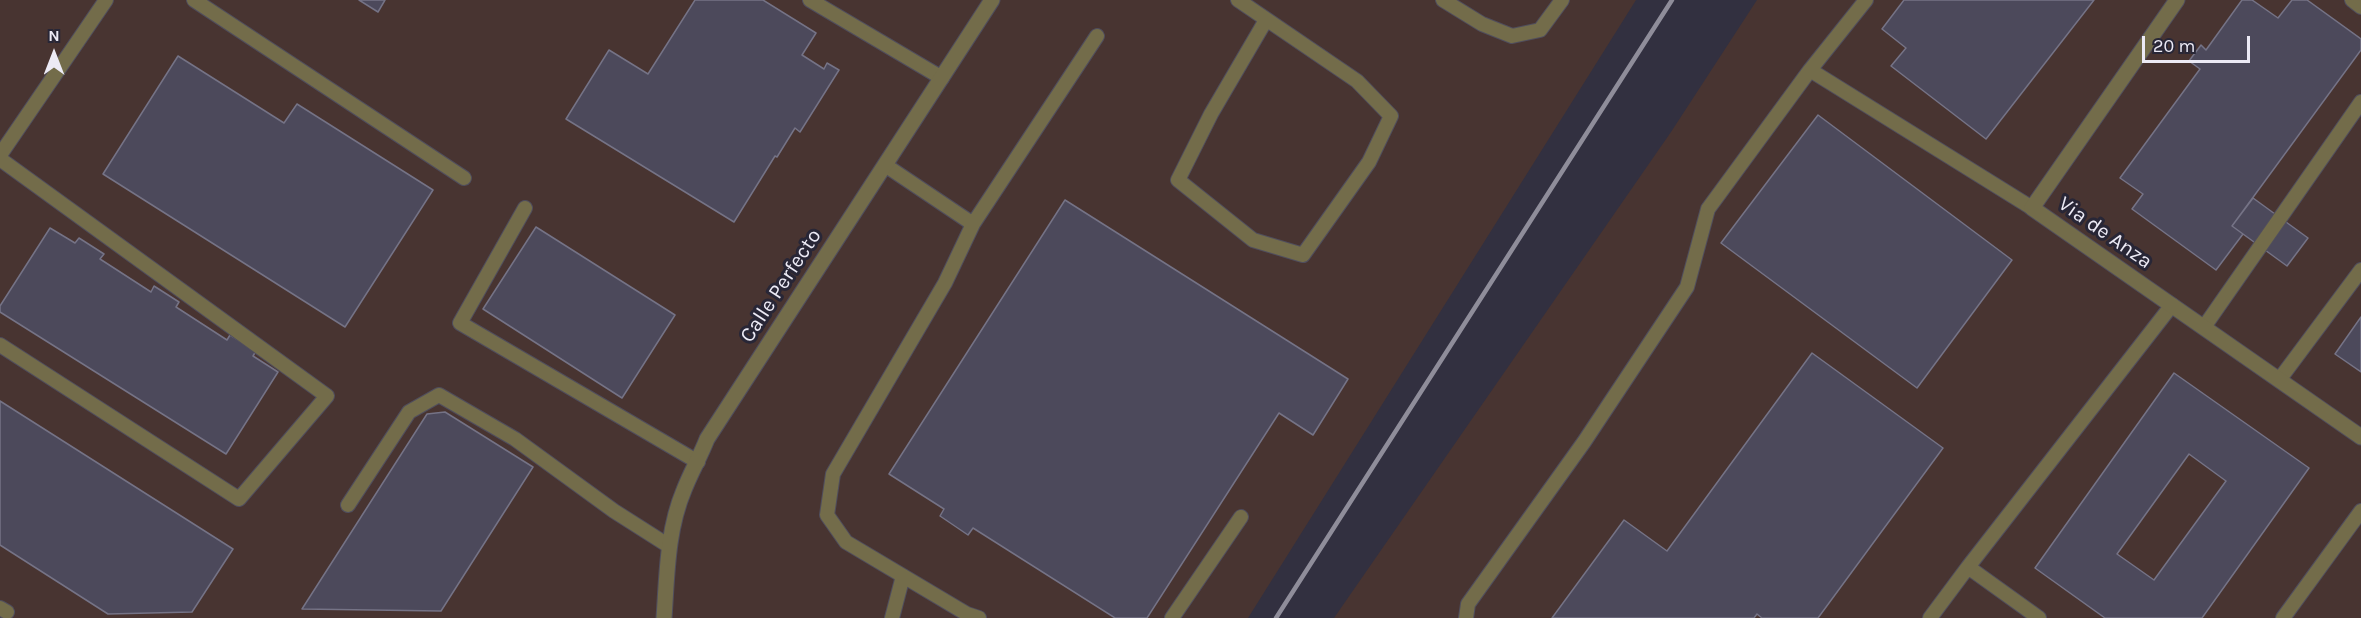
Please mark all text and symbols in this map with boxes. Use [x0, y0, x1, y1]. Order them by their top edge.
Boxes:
north arrow [24, 24, 84, 84]
scale bar [2145, 24, 2253, 62]
text: N [48, 26, 60, 45]
text: 20 m [2153, 35, 2195, 57]
street label: Via de Anza [2053, 191, 2157, 275]
street label: Calle Perfecto [735, 225, 827, 347]

